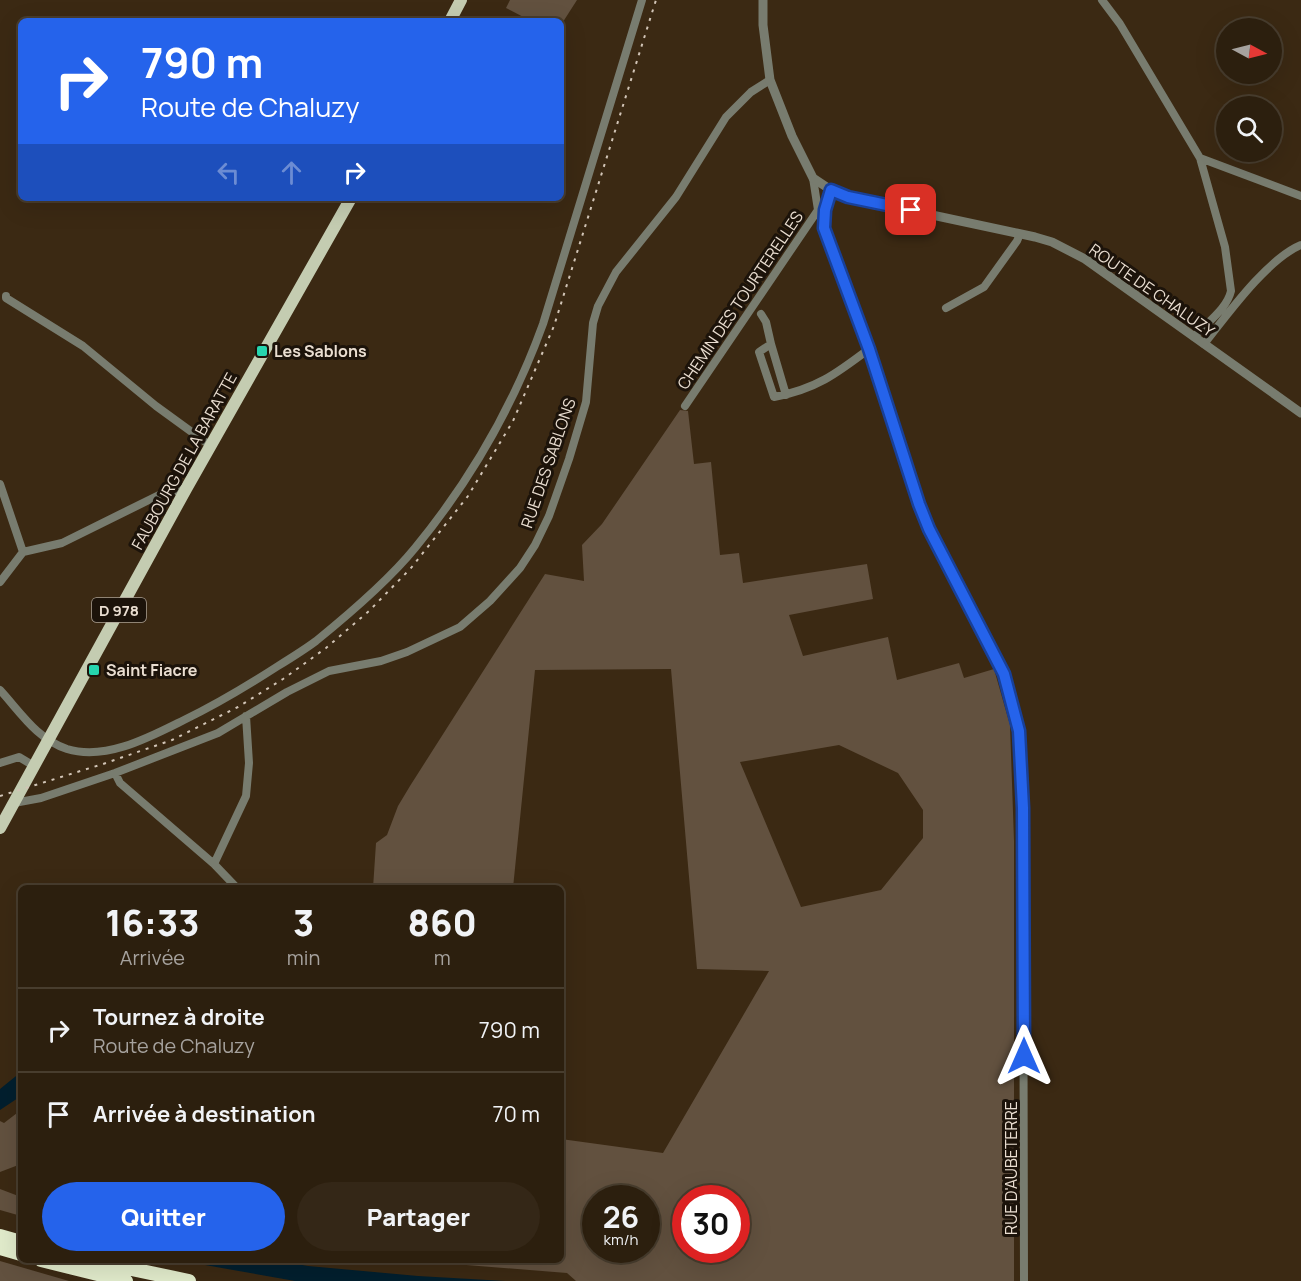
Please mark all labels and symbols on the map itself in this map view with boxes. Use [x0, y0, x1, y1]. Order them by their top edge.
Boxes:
north arrow [1216, 18, 1282, 84]
pin [885, 184, 936, 235]
street label: CHEMIN DES TOURTERELLES [672, 206, 808, 393]
street label: ROUTE DE CHALUZY [1085, 238, 1219, 342]
place label: Les Sablons [274, 340, 367, 362]
marker: Les Sablons [255, 344, 269, 358]
street label: FAUBOURG DE LA BARATTE [126, 369, 242, 553]
street label: RUE DES SABLONS [515, 395, 581, 531]
road number: D 978 [92, 598, 146, 622]
place label: Saint Fiacre [106, 659, 198, 681]
marker: Saint Fiacre [87, 663, 101, 677]
position arrow [992, 1024, 1056, 1088]
street label: RUE D'AUBETERRE [1000, 1101, 1022, 1235]
speed limit sign: 30 [672, 1185, 750, 1263]

